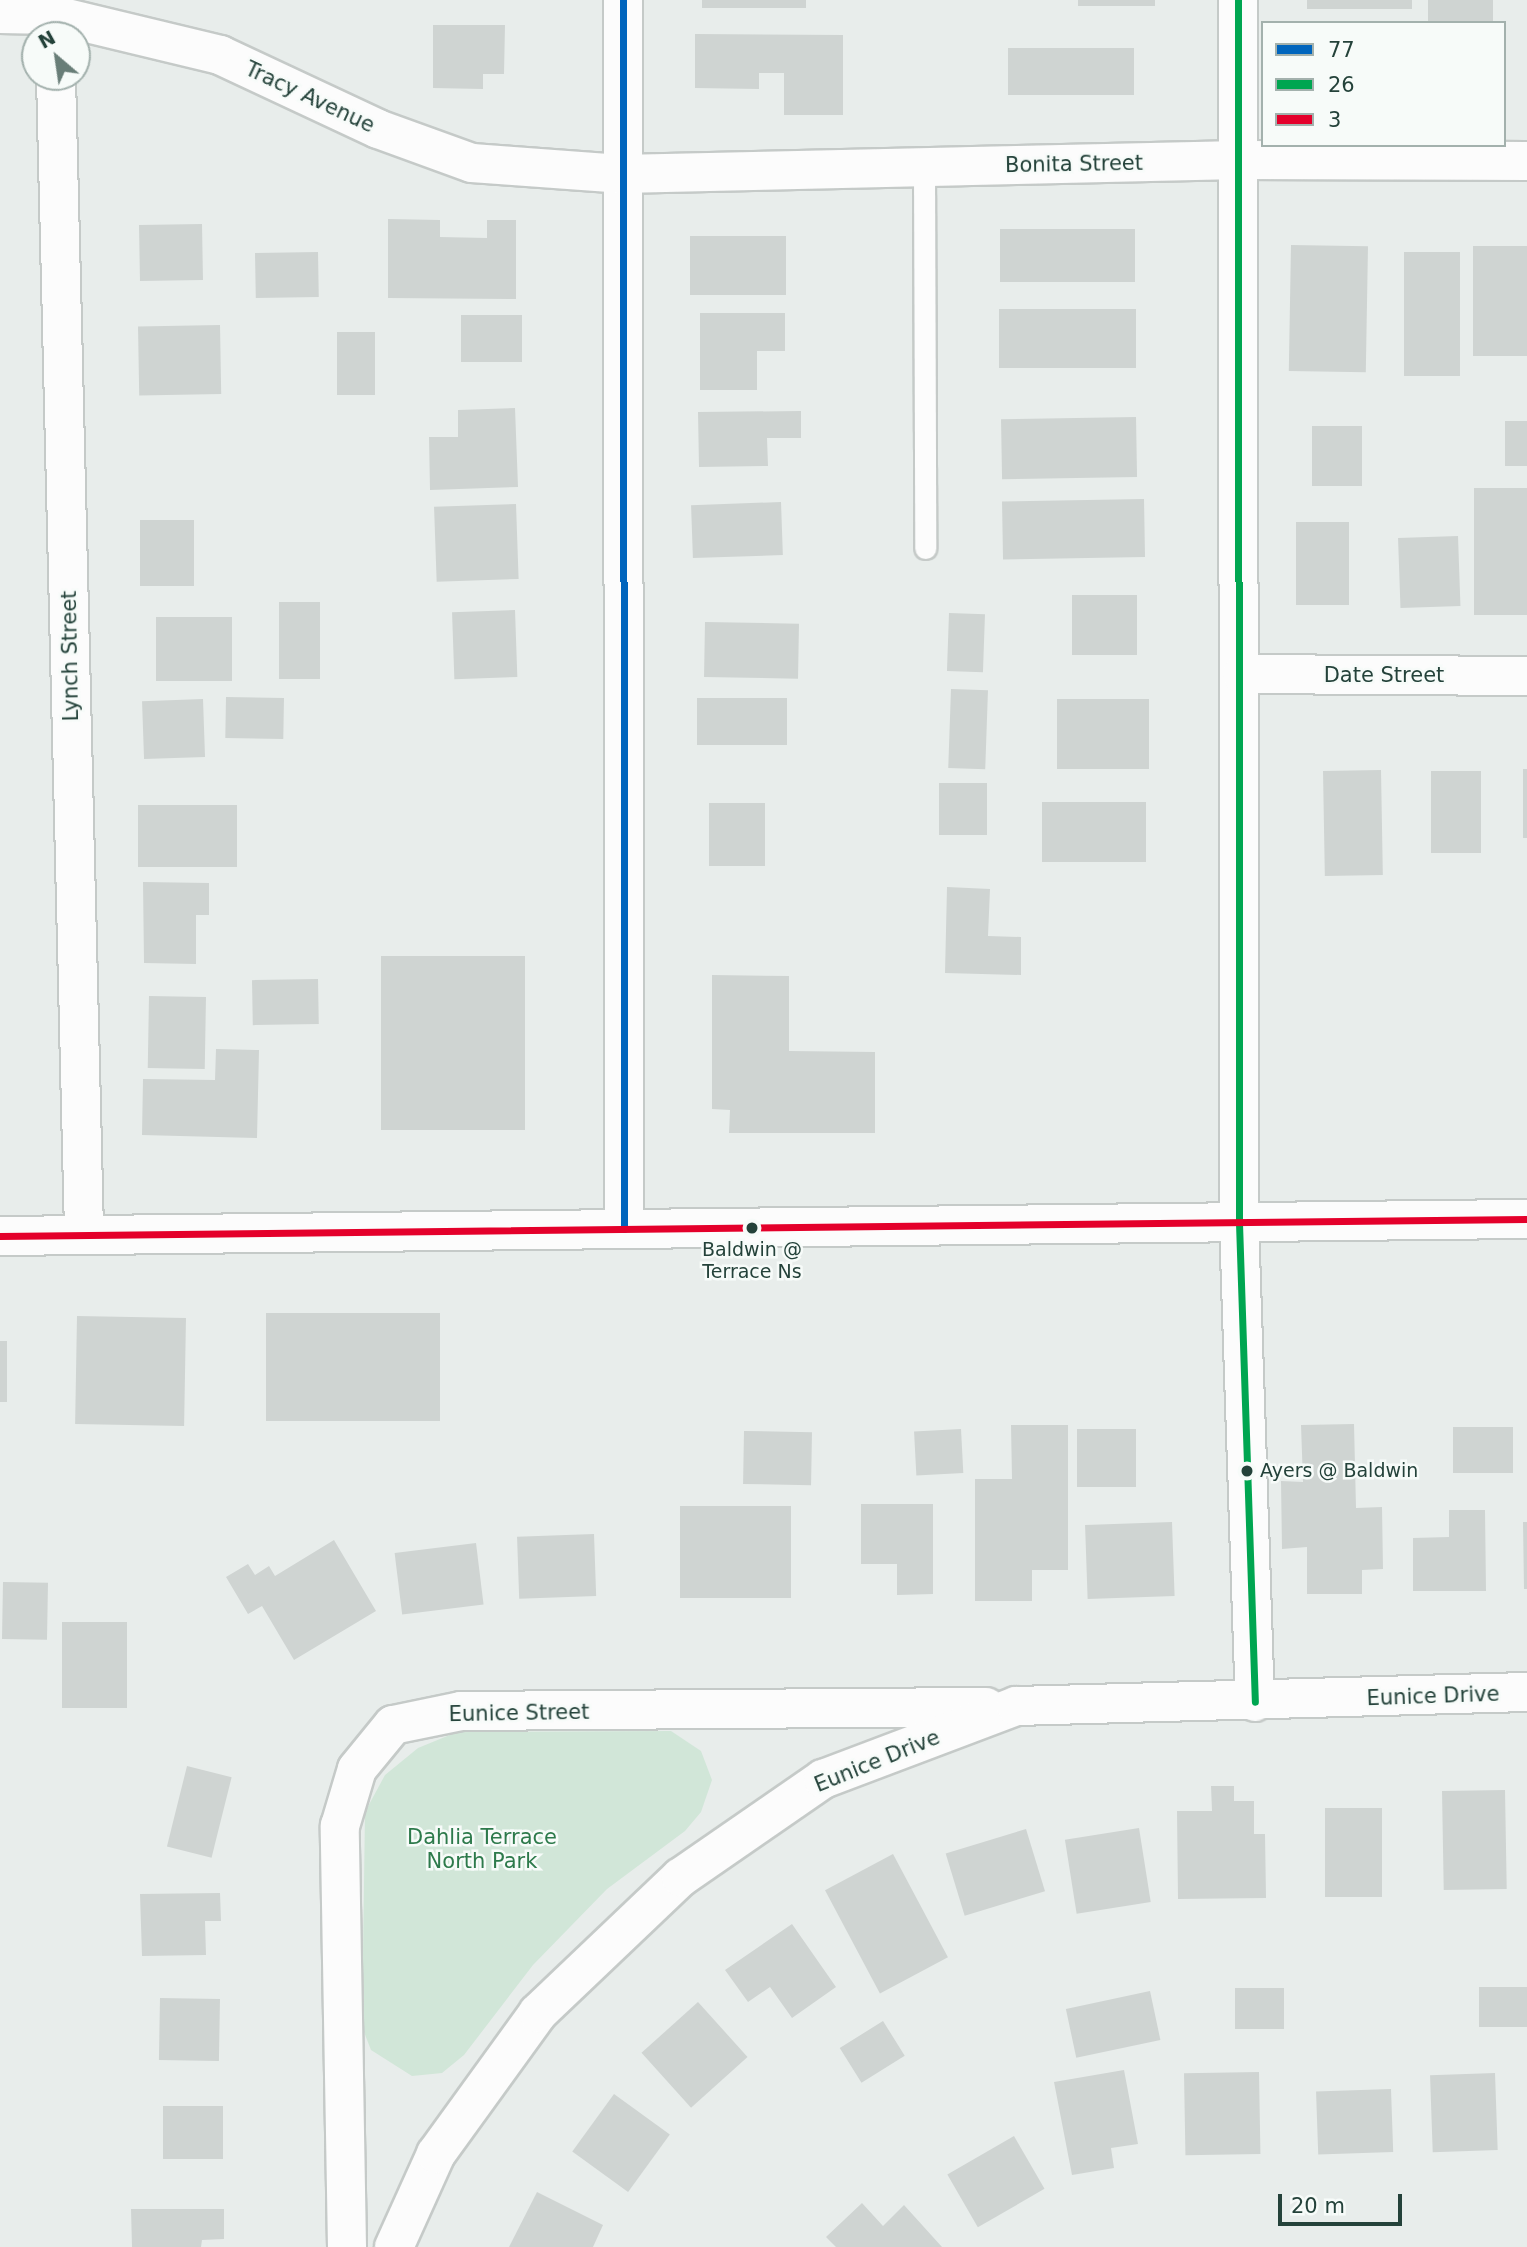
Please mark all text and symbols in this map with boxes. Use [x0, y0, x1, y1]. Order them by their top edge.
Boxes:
north arrow [21, 21, 91, 91]
legend [1261, 21, 1506, 147]
text: N [34, 26, 59, 53]
text: 77 [1328, 38, 1355, 62]
street label: Tracy Avenue [241, 56, 379, 138]
text: 26 [1328, 73, 1355, 97]
text: 3 [1328, 108, 1341, 132]
street label: Bonita Street [1005, 150, 1143, 178]
street label: Lynch Street [56, 590, 84, 722]
street label: Date Street [1324, 662, 1444, 688]
marker: Baldwin @ Terrace Ns [745, 1221, 759, 1235]
place label: Baldwin @ Terrace Ns [702, 1239, 802, 1283]
place label: Ayers @ Baldwin [1260, 1460, 1418, 1482]
marker: Ayers @ Baldwin [1240, 1464, 1254, 1478]
street label: Eunice Drive [1366, 1681, 1500, 1711]
street label: Eunice Street [448, 1699, 590, 1727]
street label: Eunice Drive [811, 1724, 943, 1798]
park label: Dahlia Terrace North Park [407, 1824, 557, 1874]
scale bar [1282, 2180, 1406, 2224]
text: 20 m [1291, 2194, 1345, 2218]

